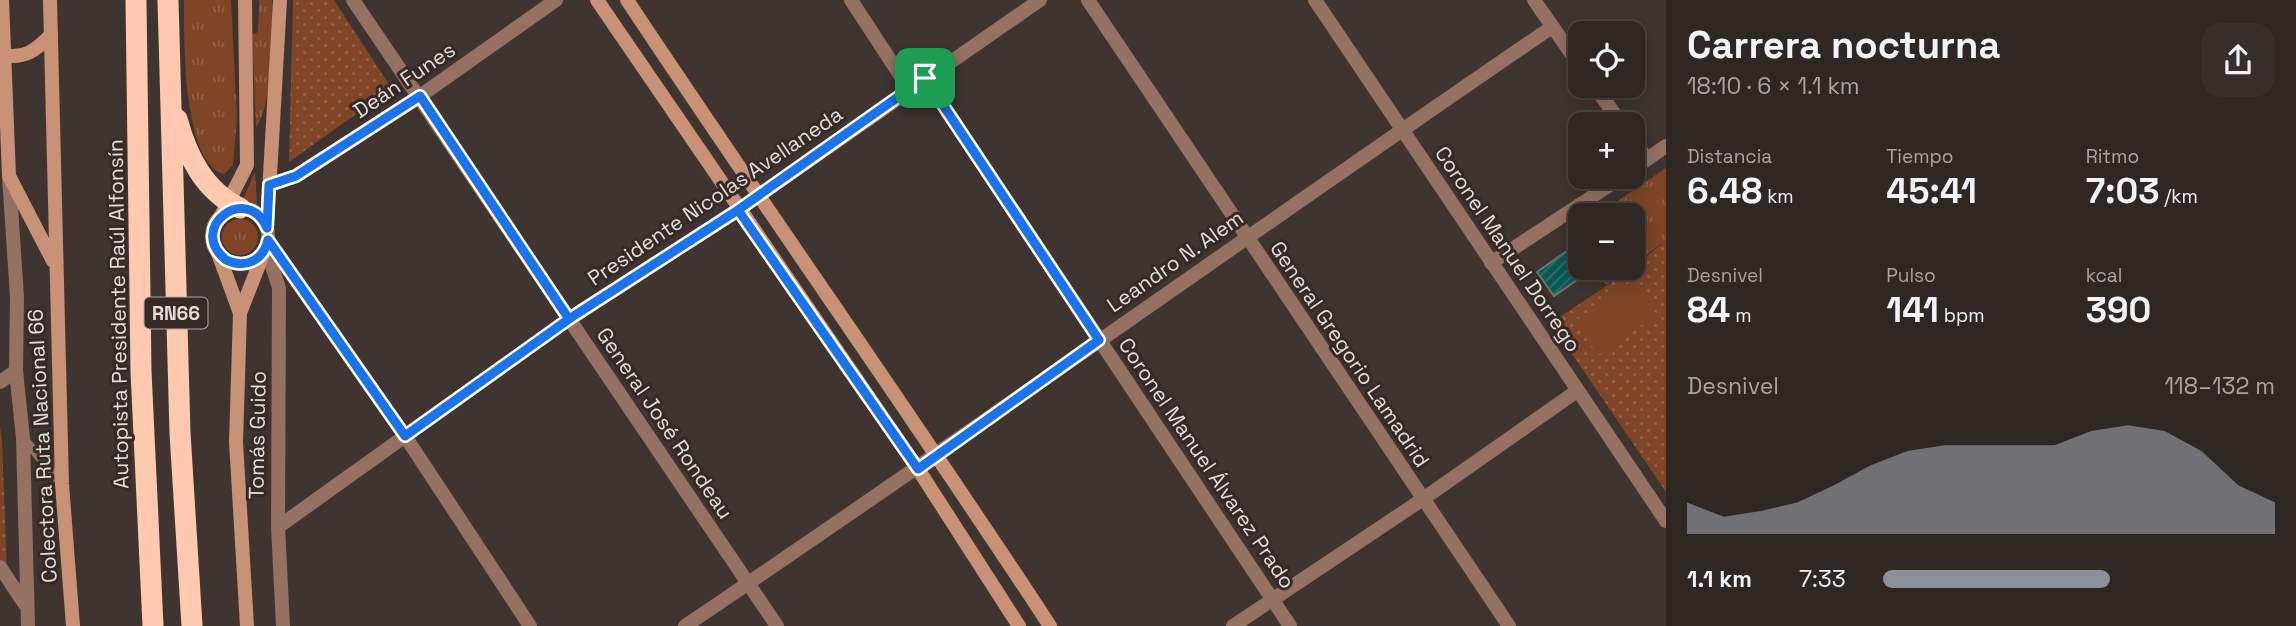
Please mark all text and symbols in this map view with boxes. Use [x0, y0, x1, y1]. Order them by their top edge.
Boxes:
map controls [1568, 21, 1645, 280]
button: locate [1568, 21, 1645, 98]
text: Carrera nocturna [1687, 21, 2000, 69]
button: share [2201, 23, 2275, 97]
street label: Deán Funes [348, 36, 460, 124]
pin [895, 48, 955, 108]
icon: arrive [906, 59, 944, 97]
text: 18:10 · 6 × 1.1 km [1687, 71, 1860, 101]
street label: Presidente Nicolas Avellaneda [582, 100, 848, 292]
button: + [1568, 112, 1645, 189]
street label: Autopista Presidente Raúl Alfonsín [101, 139, 135, 489]
street label: Coronel Manuel Dorrego [1429, 141, 1587, 357]
text: Distancia [1687, 144, 1772, 169]
text: Tiempo [1886, 144, 1954, 169]
text: Ritmo [2086, 144, 2139, 169]
text: 6.48 [1687, 169, 1762, 213]
text: 45:41 [1886, 169, 1977, 213]
text: 7:03 [2086, 169, 2159, 213]
text: km [1762, 184, 1794, 209]
text: /km [2159, 184, 2198, 209]
button: − [1568, 203, 1645, 280]
street label: Leandro N. Alem [1101, 204, 1249, 318]
street label: General Gregorio Lamadrid [1264, 236, 1436, 472]
text: Desnivel [1687, 263, 1763, 288]
text: Pulso [1886, 263, 1936, 288]
text: kcal [2086, 263, 2122, 288]
text: 84 [1687, 288, 1730, 332]
text: 141 [1886, 288, 1939, 332]
text: 390 [2086, 288, 2151, 332]
road number: RN66 [144, 298, 208, 328]
text: m [1730, 303, 1752, 328]
text: bpm [1939, 303, 1985, 328]
street label: Colectora Ruta Nacional 66 [21, 308, 63, 584]
street label: General José Rondeau [591, 322, 739, 524]
street label: Coronel Manuel Álvarez Prado [1113, 332, 1301, 594]
street label: Tomás Guido [242, 371, 272, 499]
text: Desnivel [1687, 371, 1779, 401]
text: 118–132 m [2164, 371, 2275, 401]
text: 1.1 km [1687, 564, 1752, 594]
text: 7:33 [1799, 564, 1846, 594]

